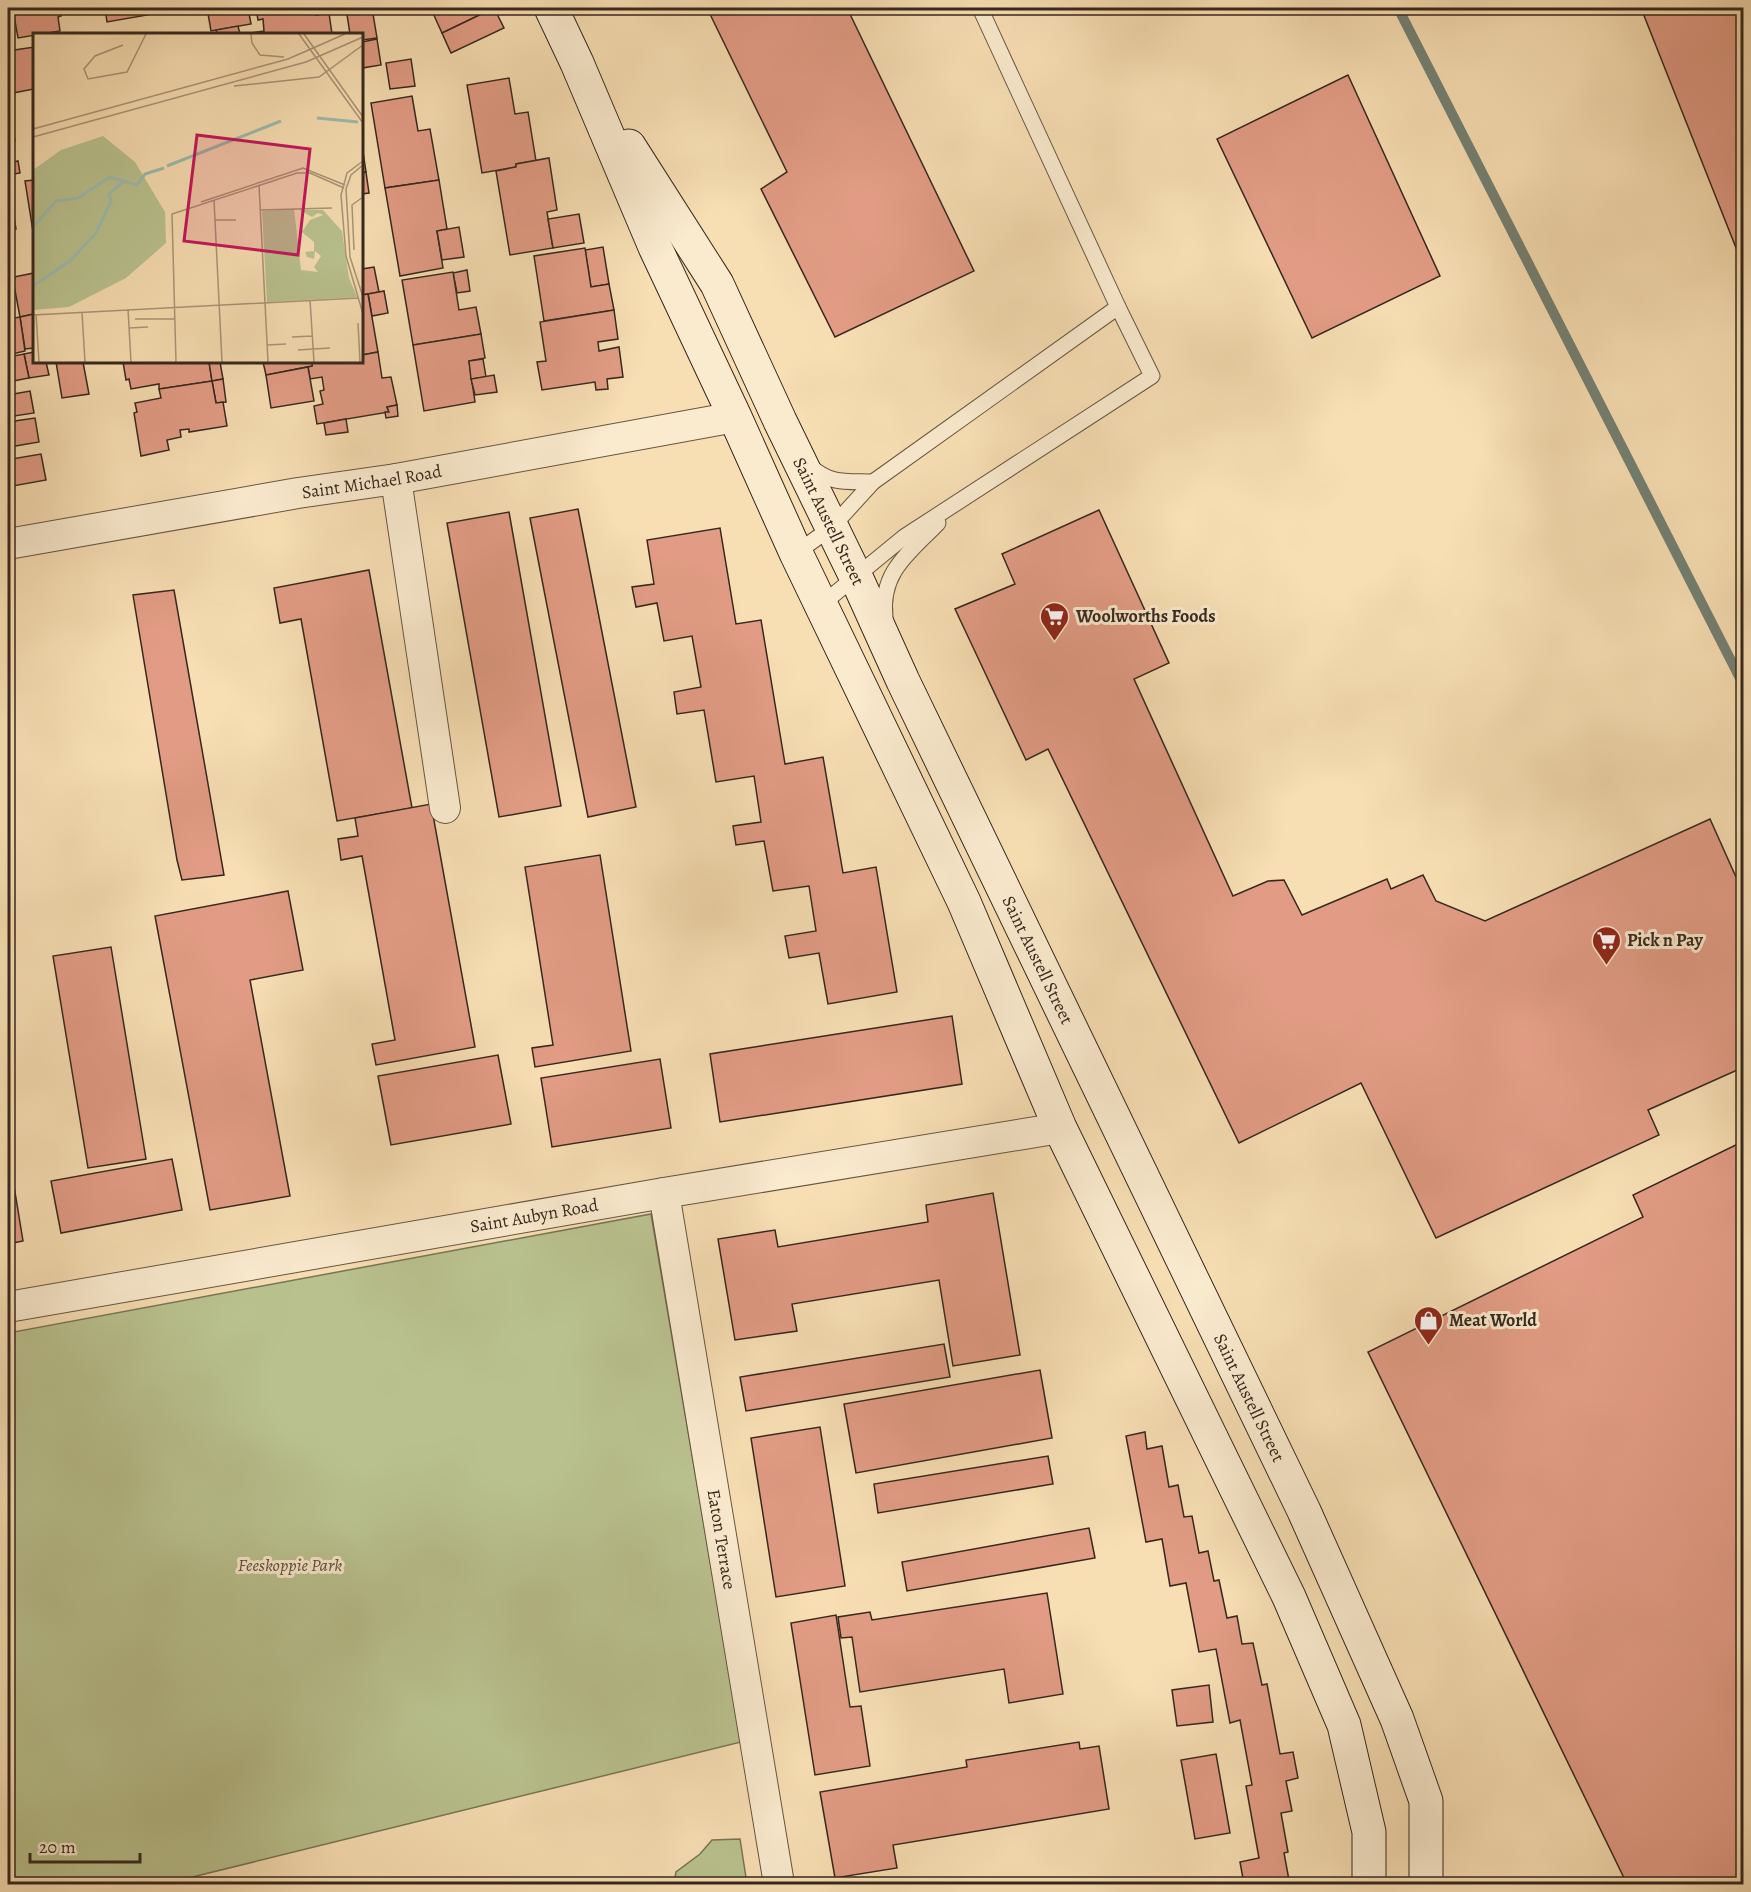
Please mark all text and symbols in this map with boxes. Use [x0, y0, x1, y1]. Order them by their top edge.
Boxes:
inset map [33, 33, 363, 363]
street label: Saint Austell Street [787, 453, 870, 589]
street label: Saint Michael Road [300, 459, 444, 504]
supermarket icon: Woolworths Foods [1039, 600, 1071, 642]
place label: Woolworths Foods [1075, 604, 1216, 628]
street label: Saint Austell Street [997, 892, 1079, 1028]
supermarket icon: Pick n Pay [1590, 924, 1622, 966]
place label: Pick n Pay [1627, 928, 1703, 952]
street label: Saint Aubyn Road [468, 1193, 600, 1239]
shop icon: Meat World [1412, 1304, 1444, 1346]
place label: Meat World [1449, 1308, 1537, 1332]
street label: Saint Austell Street [1208, 1329, 1290, 1466]
street label: Eaton Terrace [701, 1487, 742, 1591]
park label: Feeskoppie Park [238, 1553, 342, 1577]
scale bar [30, 1826, 140, 1864]
text: 20 m [39, 1835, 76, 1859]

